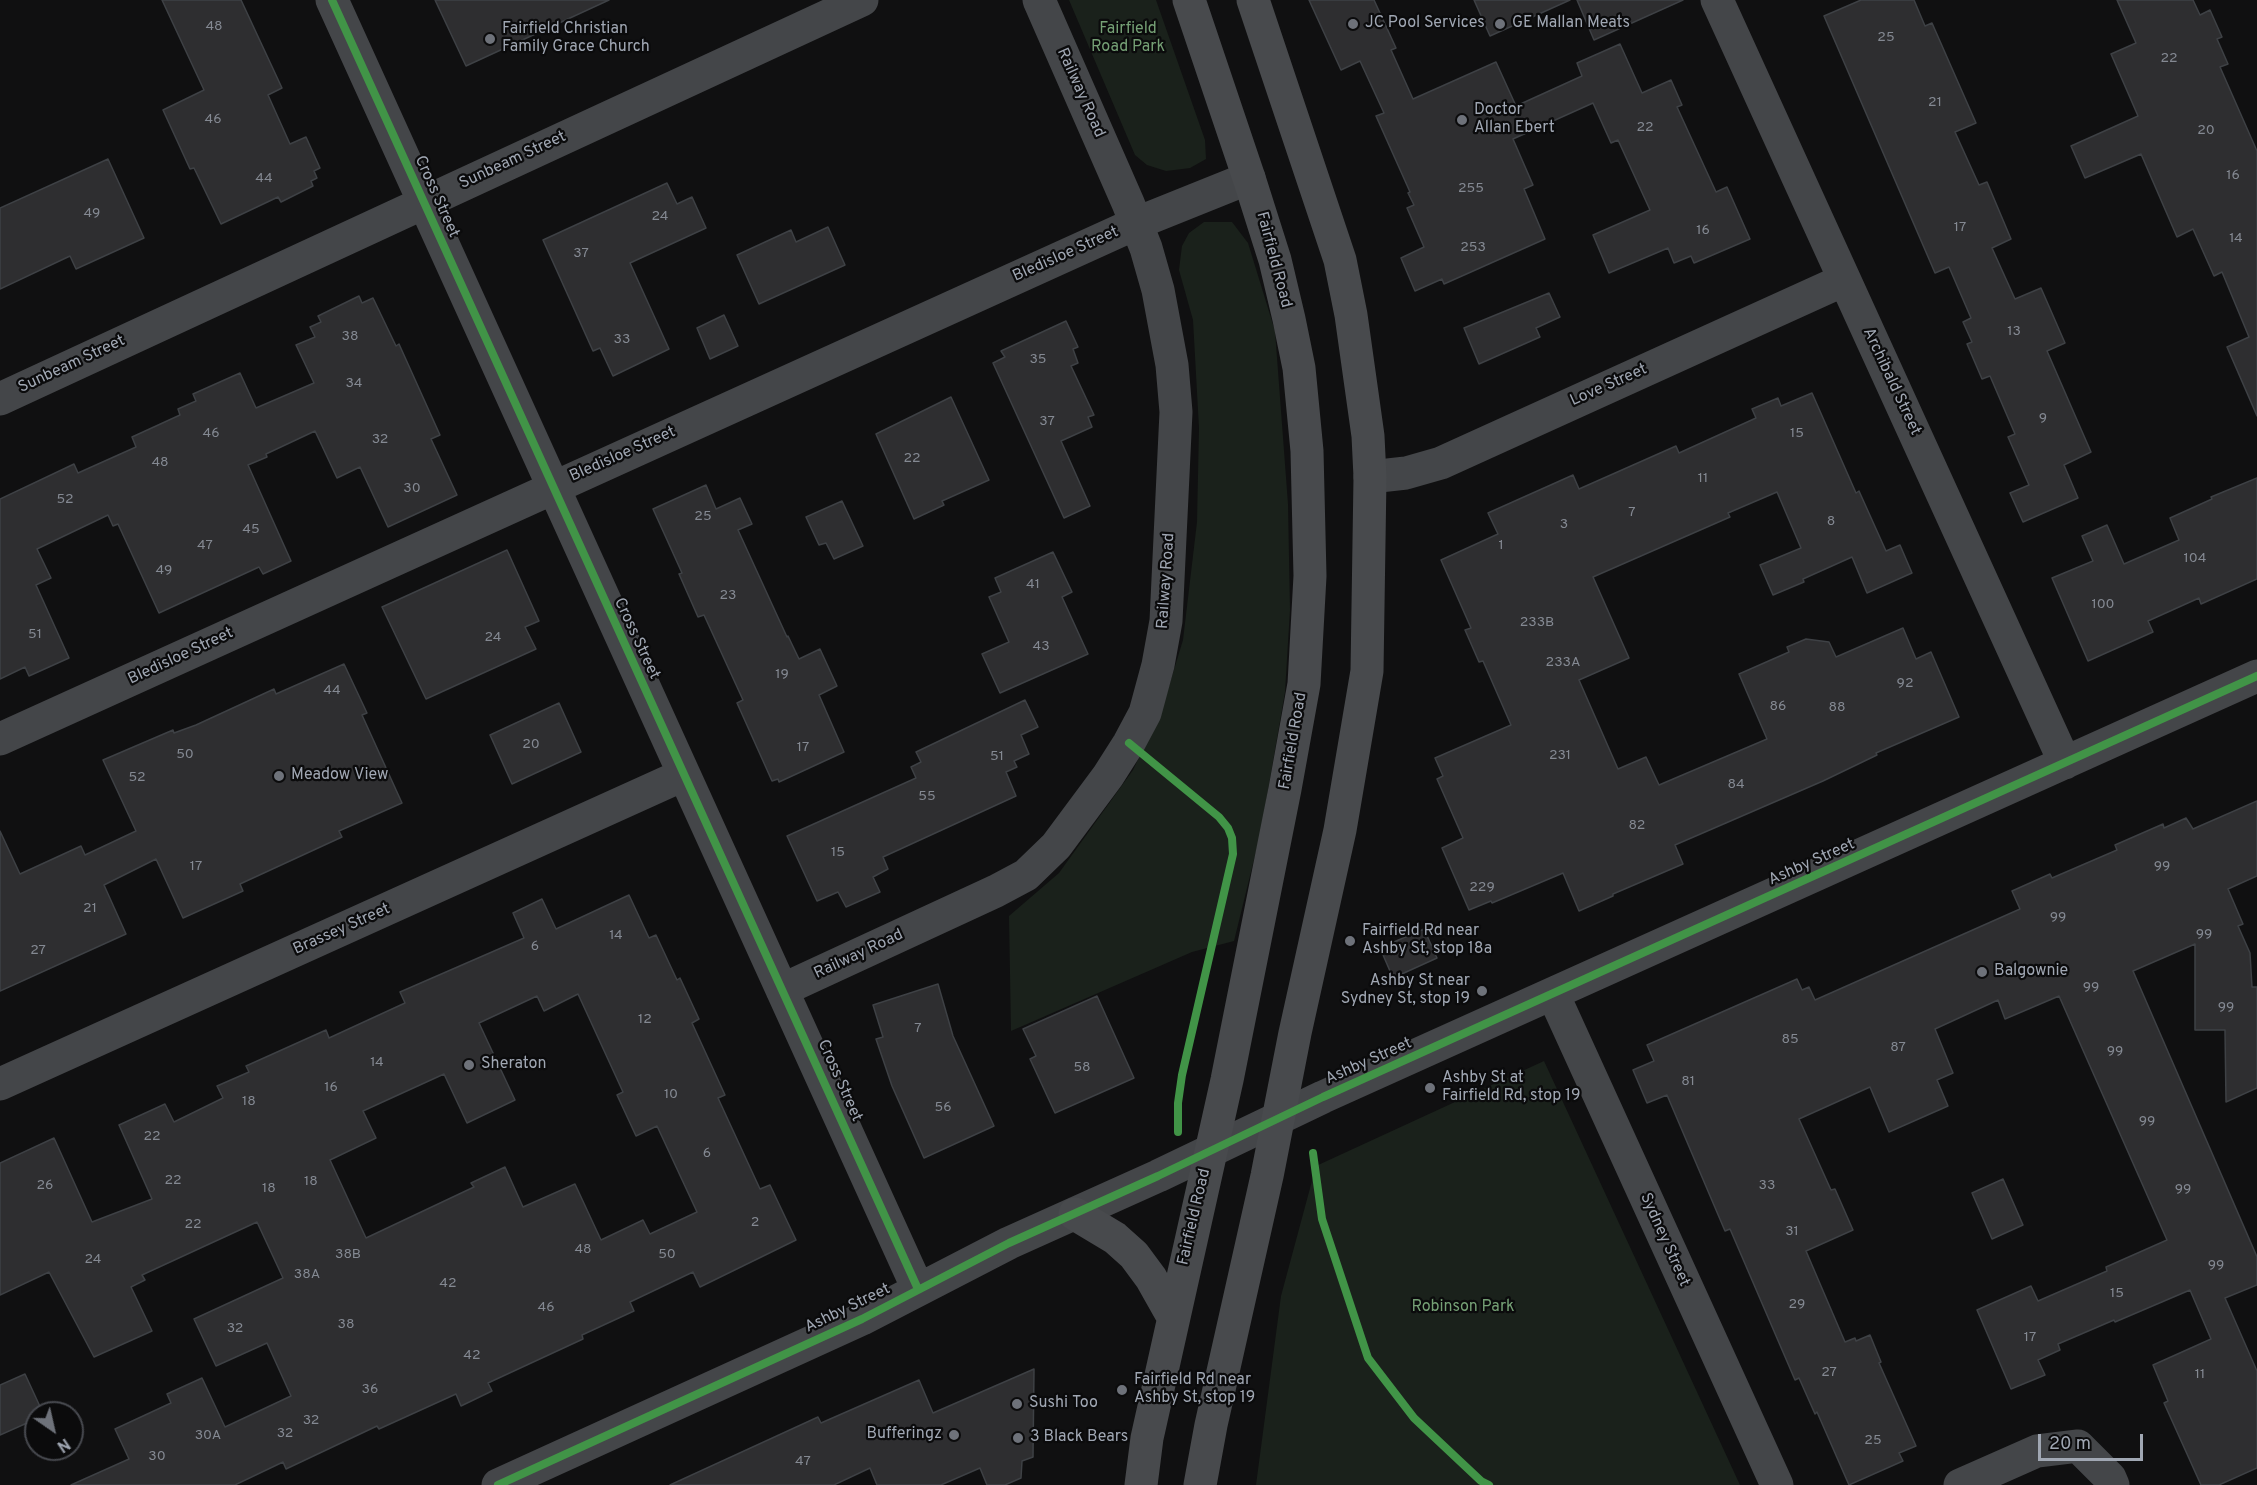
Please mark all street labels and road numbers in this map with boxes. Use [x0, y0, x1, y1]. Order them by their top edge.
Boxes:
street label: Railway Road [1052, 45, 1108, 141]
street label: Sunbeam Street [457, 128, 569, 194]
street label: Cross Street [409, 153, 463, 241]
street label: Fairfield Road [1251, 210, 1295, 310]
street label: Bledisloe Street [1010, 223, 1122, 287]
street label: Archibald Street [1858, 325, 1924, 439]
street label: Sunbeam Street [16, 332, 128, 398]
street label: Love Street [1567, 360, 1651, 412]
street label: Bledisloe Street [567, 423, 679, 487]
street label: Railway Road [1154, 532, 1180, 630]
street label: Cross Street [609, 595, 663, 683]
street label: Bledisloe Street [125, 624, 237, 690]
street label: Fairfield Road [1276, 691, 1312, 791]
street label: Ashby Street [1766, 835, 1858, 891]
street label: Brassey Street [290, 900, 394, 960]
street label: Railway Road [811, 926, 907, 984]
street label: Ashby Street [1323, 1034, 1415, 1090]
street label: Cross Street [812, 1037, 866, 1125]
street label: Fairfield Road [1175, 1167, 1215, 1267]
street label: Sydney Street [1635, 1190, 1693, 1290]
street label: Ashby Street [802, 1280, 894, 1338]

